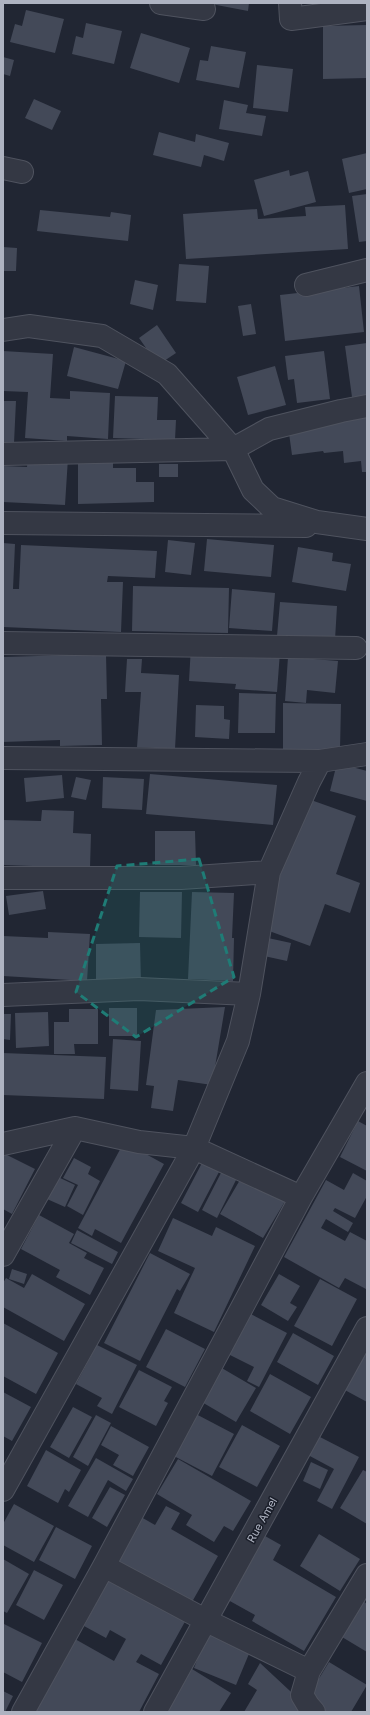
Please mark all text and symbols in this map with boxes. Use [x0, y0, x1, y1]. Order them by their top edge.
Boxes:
street label: Rue Amel [244, 1495, 280, 1545]

